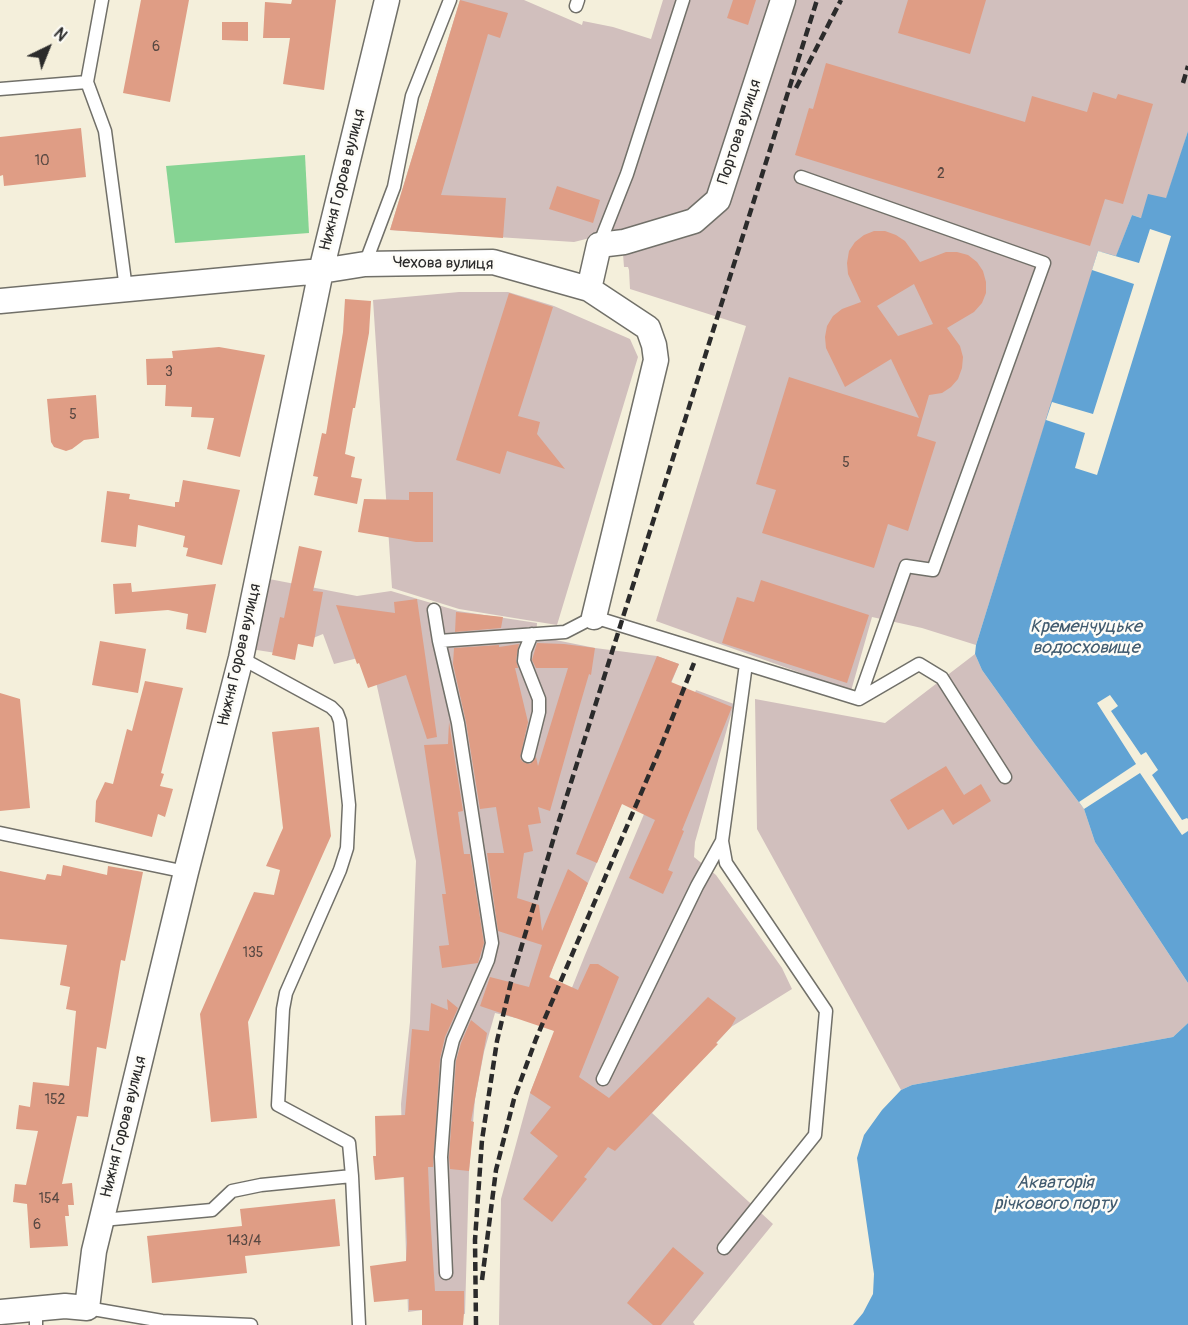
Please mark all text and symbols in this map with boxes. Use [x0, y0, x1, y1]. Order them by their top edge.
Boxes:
north arrow [18, 18, 78, 78]
text: N [49, 24, 71, 46]
house number: 6 [152, 39, 160, 55]
street label: Портова вулиця [714, 77, 766, 187]
street label: Нижня Горова вулиця [316, 107, 370, 253]
house number: 10 [34, 153, 50, 169]
house number: 2 [937, 166, 945, 182]
street label: Чехова вулиця [393, 254, 493, 274]
house number: 3 [165, 364, 173, 380]
house number: 5 [69, 407, 77, 423]
house number: 5 [842, 455, 850, 471]
street label: Нижня Горова вулиця [214, 582, 266, 728]
water label: Кременчуцьке водосховище [1030, 616, 1142, 658]
house number: 135 [243, 945, 263, 961]
street label: Нижня Горова вулиця [97, 1054, 151, 1200]
house number: 152 [45, 1092, 65, 1108]
water label: Акваторія річкового порту [994, 1172, 1116, 1214]
house number: 154 [38, 1191, 60, 1207]
house number: 6 [33, 1217, 41, 1233]
house number: 143/4 [227, 1233, 261, 1249]

